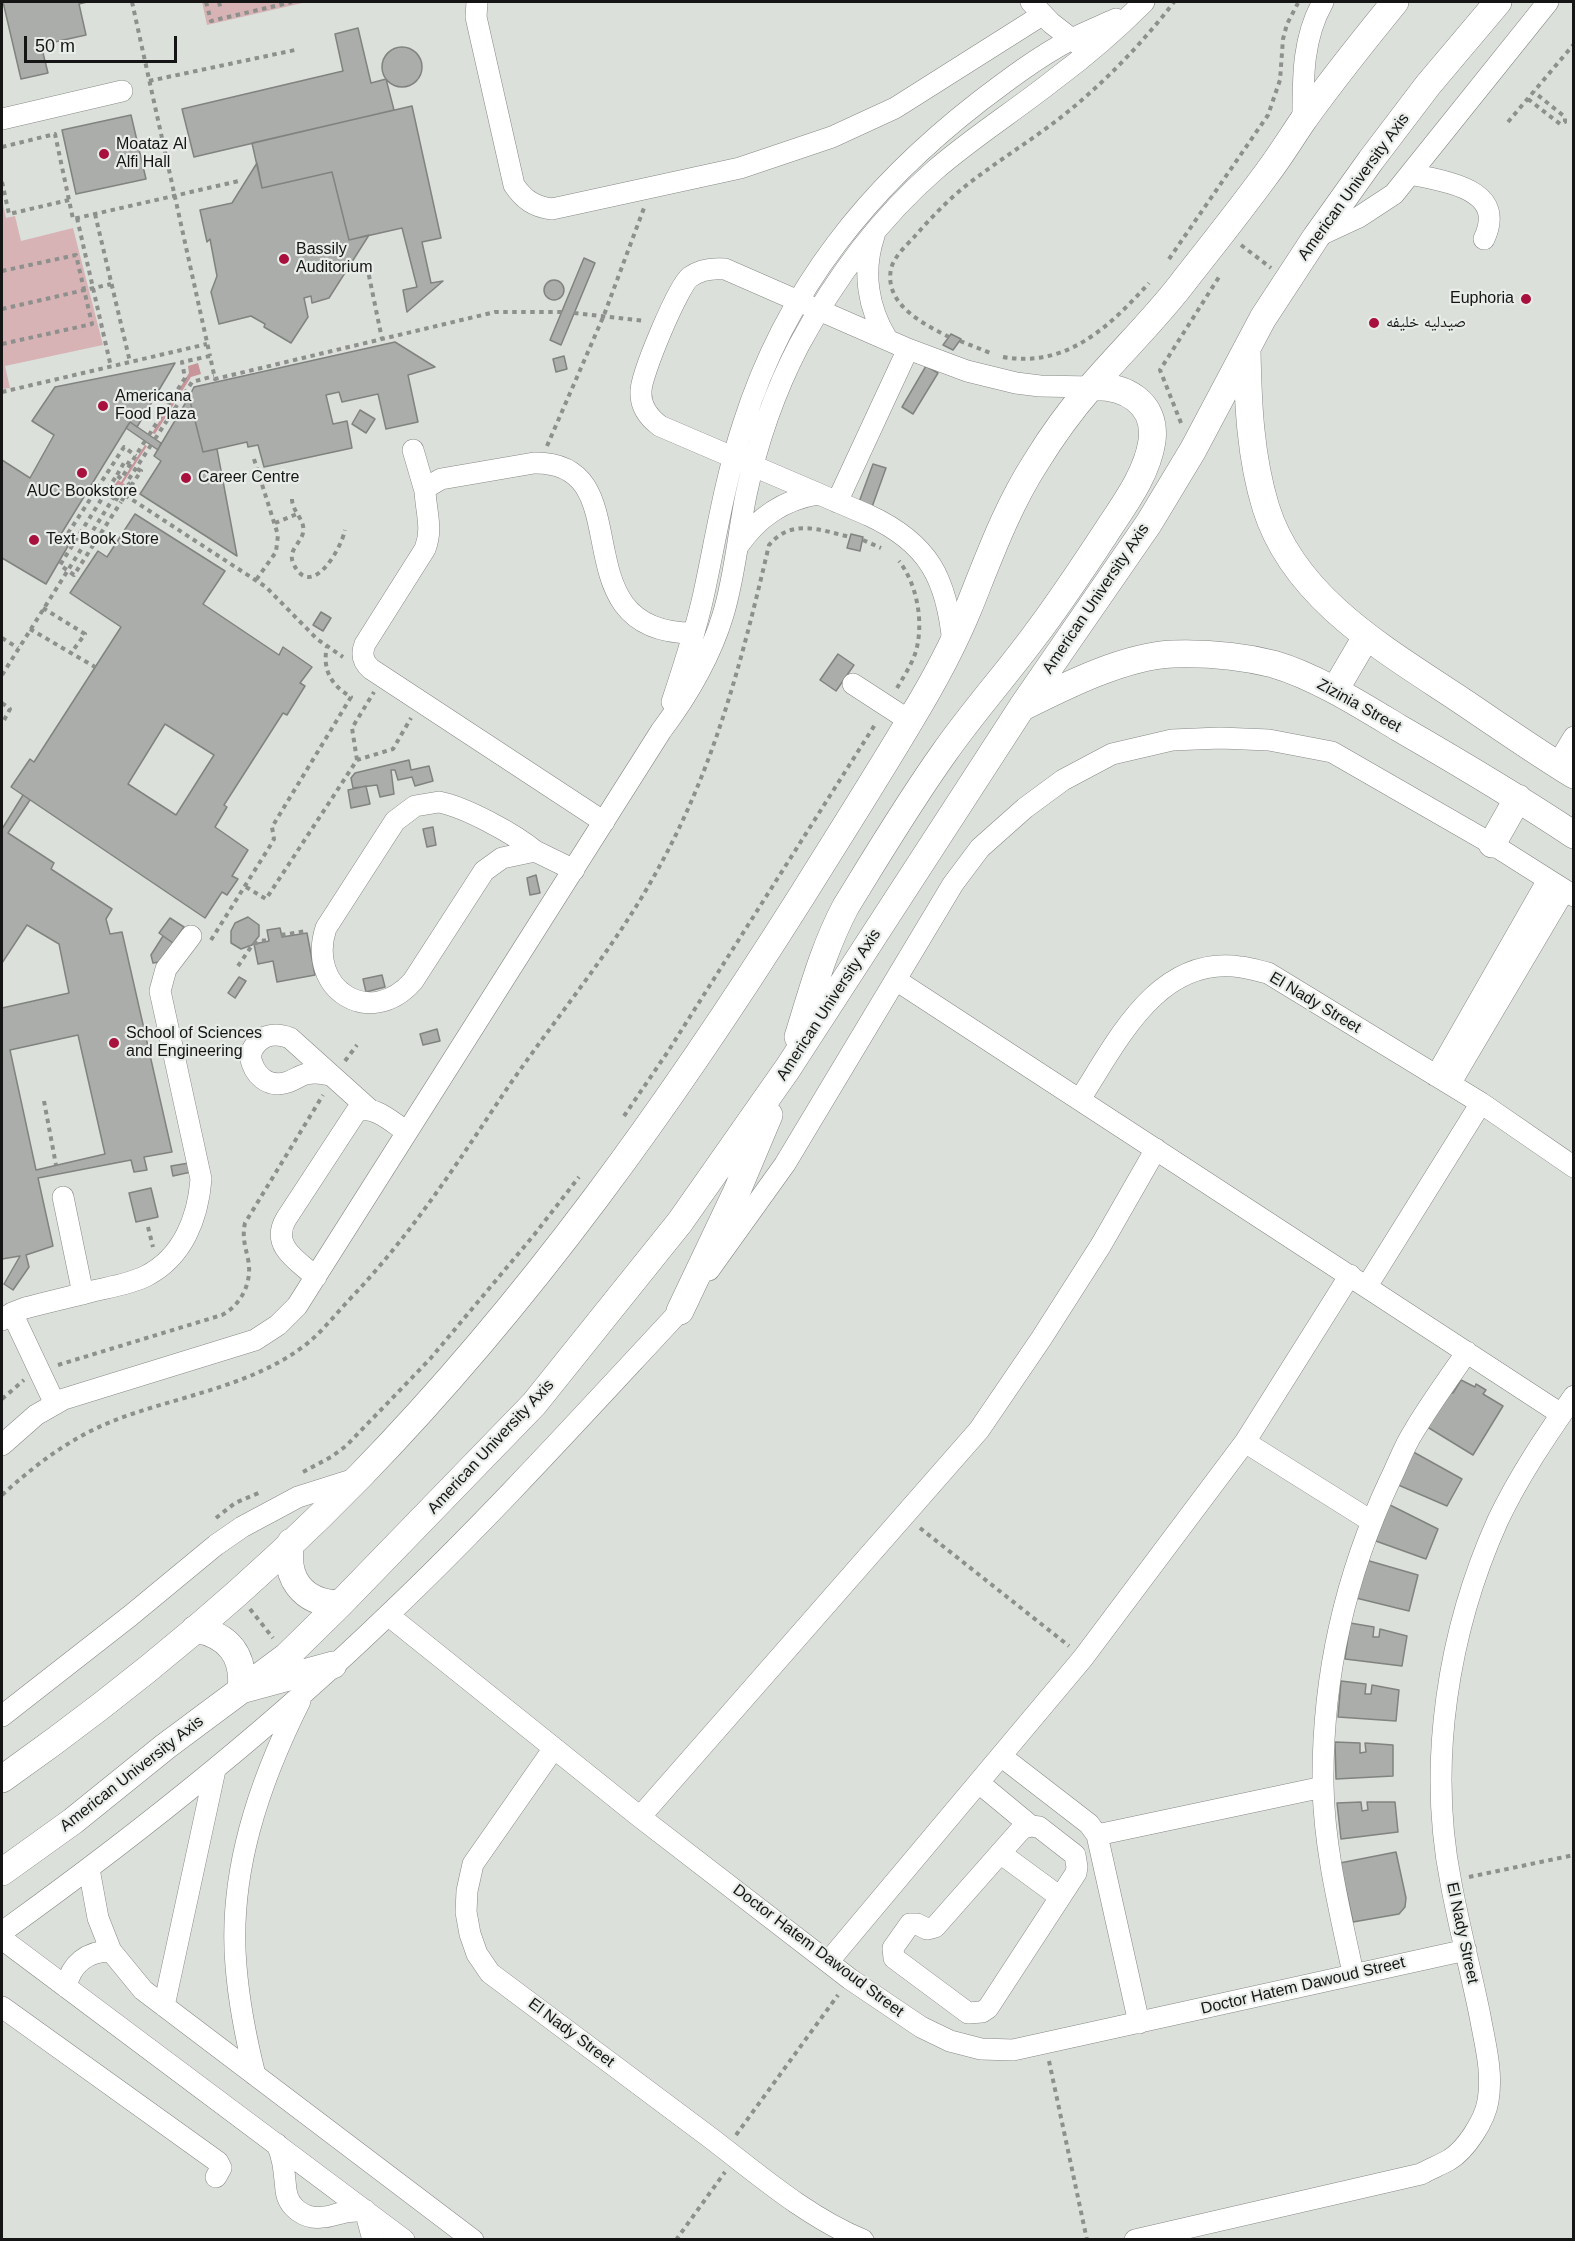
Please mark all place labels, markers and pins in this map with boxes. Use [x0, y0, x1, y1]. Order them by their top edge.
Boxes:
place label: Moataz Al Alfi Hall [116, 135, 187, 173]
marker: Moataz Al Alfi Hall [97, 147, 111, 161]
place label: Bassily Auditorium [296, 240, 372, 278]
marker: Bassily Auditorium [277, 252, 291, 266]
place label: Euphoria [1450, 289, 1514, 309]
marker: Euphoria [1519, 292, 1533, 306]
place label: صيدليه خليفه [1386, 313, 1466, 333]
marker: صيدليه خليفه [1367, 316, 1381, 330]
place label: Americana Food Plaza [115, 387, 196, 425]
marker: Americana Food Plaza [96, 399, 110, 413]
marker: AUC Bookstore [75, 466, 89, 480]
place label: Career Centre [198, 468, 299, 488]
marker: Career Centre [179, 471, 193, 485]
place label: AUC Bookstore [27, 482, 137, 502]
place label: Text Book Store [46, 530, 159, 550]
marker: Text Book Store [27, 533, 41, 547]
place label: School of Sciences and Engineering [126, 1024, 262, 1062]
marker: School of Sciences and Engineering [107, 1036, 121, 1050]

